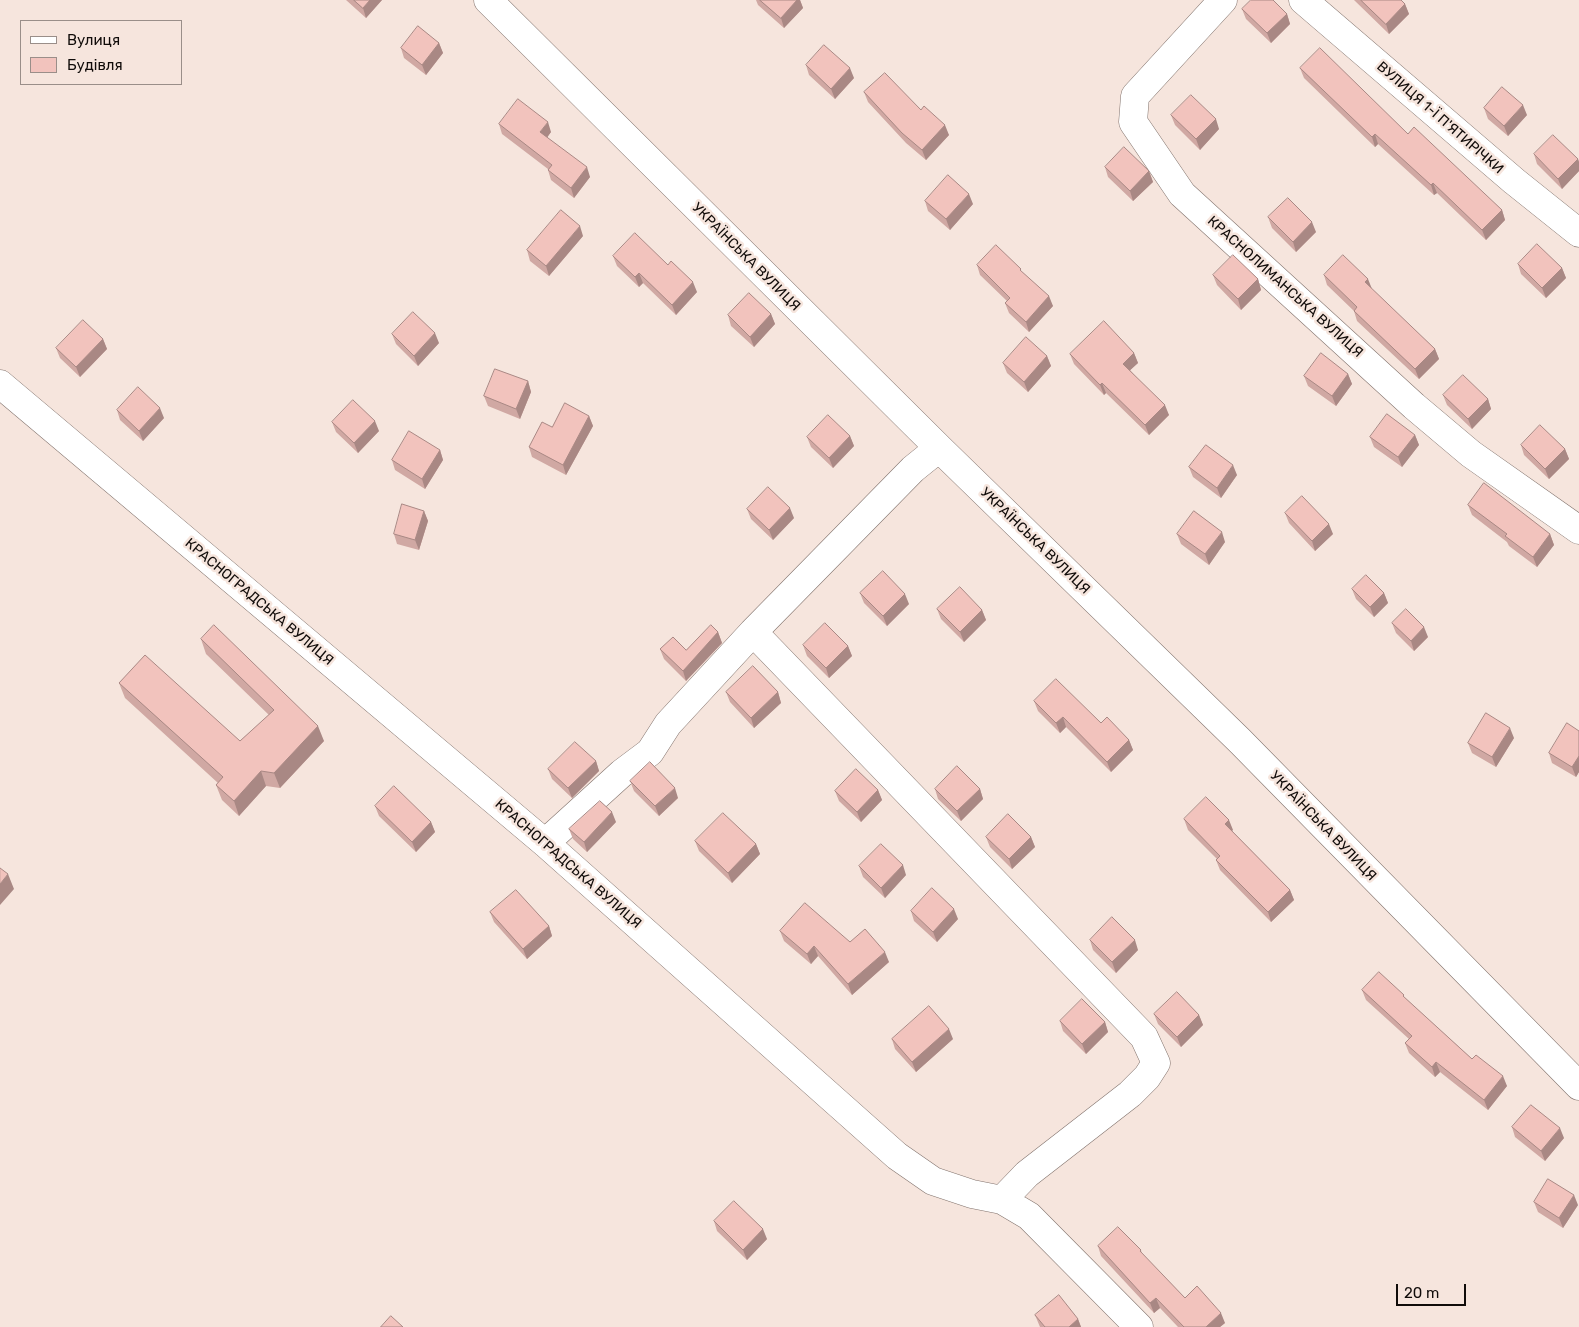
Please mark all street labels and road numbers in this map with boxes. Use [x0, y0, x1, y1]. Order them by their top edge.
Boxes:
street label: ВУЛИЦЯ 1-Ї П'ЯТИРІЧКИ [1373, 58, 1507, 178]
street label: УКРАЇНСЬКА ВУЛИЦЯ [688, 199, 804, 315]
street label: КРАСНОЛИМАНСЬКА ВУЛИЦЯ [1204, 213, 1366, 361]
street label: УКРАЇНСЬКА ВУЛИЦЯ [977, 484, 1093, 598]
street label: КРАСНОГРАДСЬКА ВУЛИЦЯ [182, 535, 336, 669]
street label: УКРАЇНСЬКА ВУЛИЦЯ [1266, 768, 1380, 884]
street label: КРАСНОГРАДСЬКА ВУЛИЦЯ [491, 796, 645, 932]

